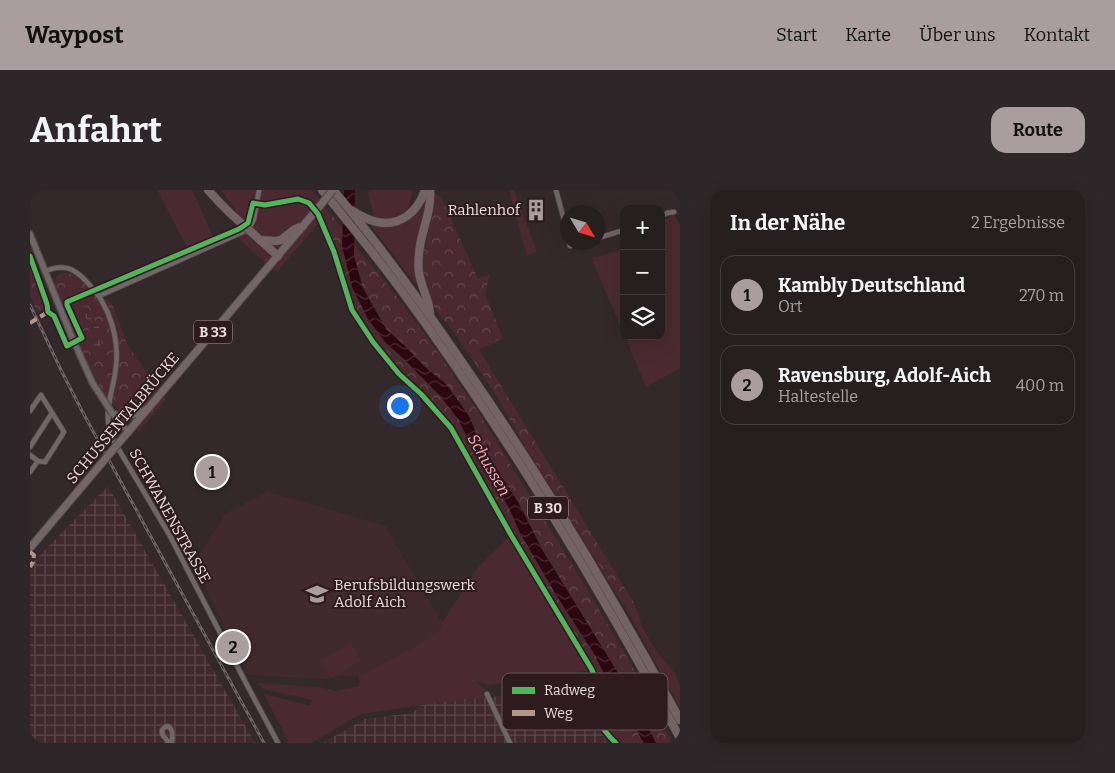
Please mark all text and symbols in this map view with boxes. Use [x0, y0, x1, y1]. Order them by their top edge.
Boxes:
text: Waypost [25, 21, 124, 49]
text: Start [776, 24, 817, 46]
text: Karte [845, 24, 891, 46]
text: Über uns [919, 24, 996, 46]
text: Kontakt [1024, 24, 1090, 46]
button: Route [991, 107, 1085, 153]
text: Anfahrt [30, 109, 162, 151]
building icon: Rahlenhof [523, 197, 549, 223]
place label: Rahlenhof [448, 201, 522, 219]
north arrow [560, 205, 605, 250]
map controls [620, 205, 665, 340]
button: + [620, 205, 665, 250]
text: In der Nähe [730, 210, 845, 236]
text: 2 Ergebnisse [971, 213, 1065, 232]
button: − [620, 250, 665, 295]
text: Kambly Deutschland [778, 274, 965, 297]
text: 1 [744, 286, 750, 305]
text: 270 m [1019, 286, 1064, 305]
button: layers [620, 295, 665, 340]
text: Ort [778, 297, 803, 316]
road number: B 33 [194, 320, 232, 344]
street label: SCHUSSENTALBRÜCKE [63, 349, 183, 487]
text: Ravensburg, Adolf-Aich [778, 364, 991, 387]
text: 2 [742, 376, 752, 395]
text: 400 m [1016, 376, 1064, 395]
text: Haltestelle [778, 387, 858, 406]
your location [387, 393, 413, 419]
water label: Schussen [464, 431, 514, 499]
street label: SCHWANENSTRASSE [125, 446, 215, 586]
pin: 1 [196, 453, 228, 491]
road number: B 30 [528, 496, 568, 520]
place label: Berufsbildungswerk Adolf Aich [334, 576, 476, 611]
school or university icon: Berufsbildungswerk Adolf Aich [304, 581, 330, 607]
pin: 2 [217, 628, 249, 666]
legend [502, 673, 668, 730]
text: Radweg [544, 682, 595, 699]
text: Weg [544, 705, 573, 722]

